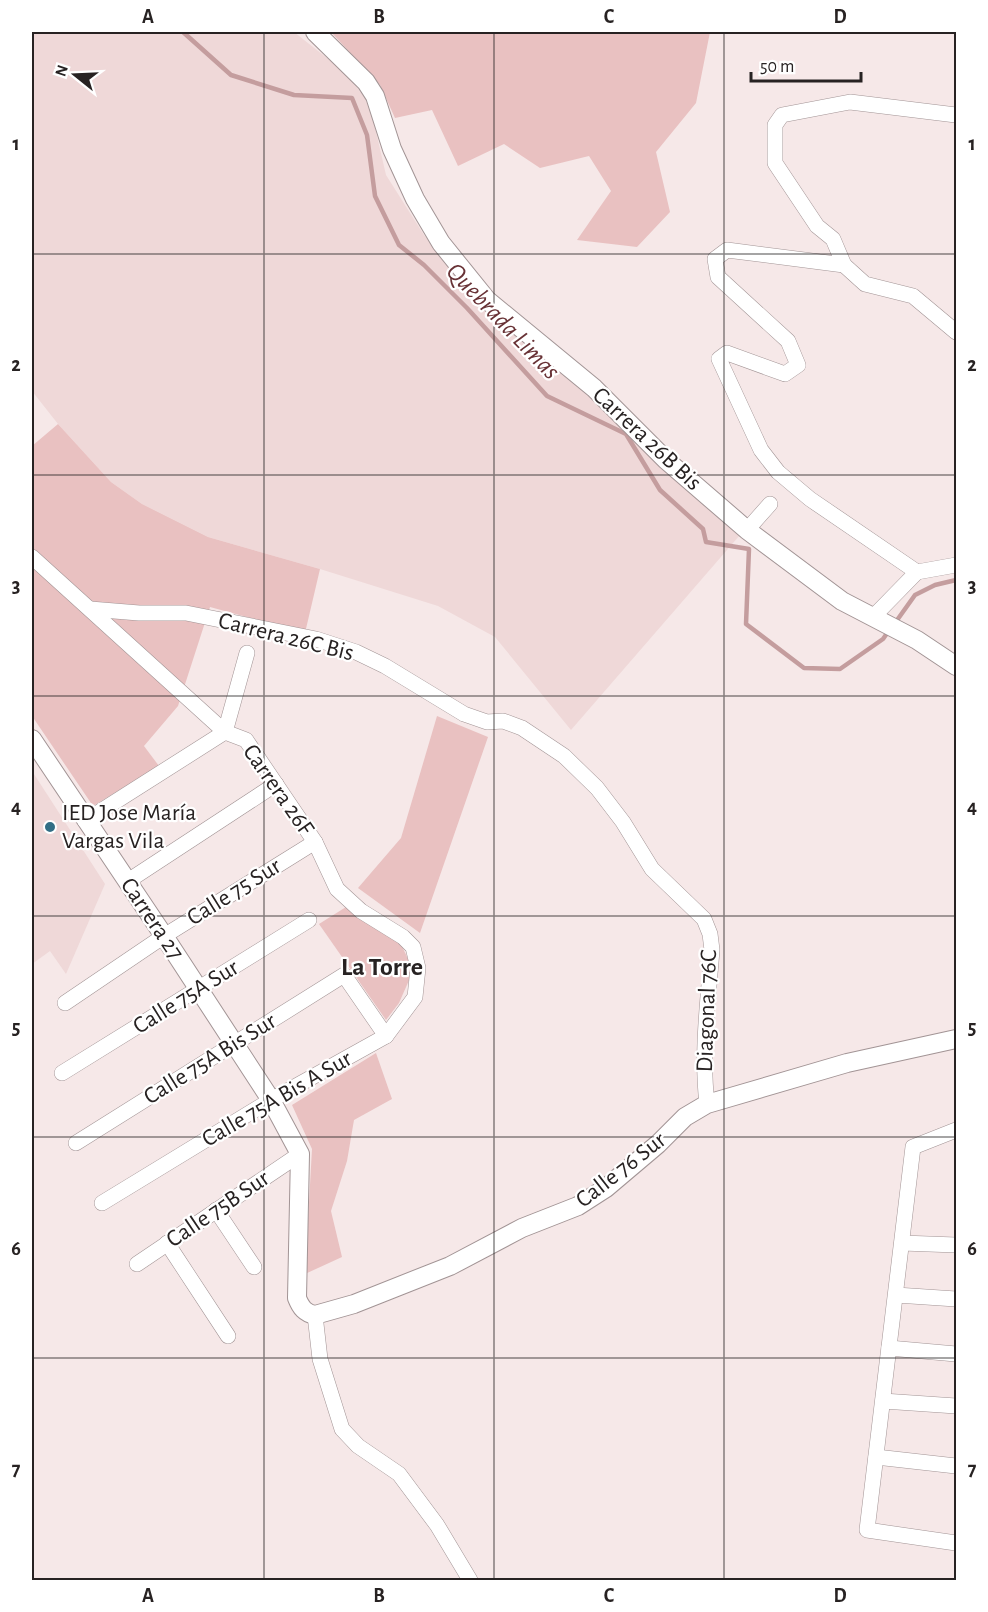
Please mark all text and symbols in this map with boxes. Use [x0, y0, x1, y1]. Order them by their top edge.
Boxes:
text: A [142, 7, 154, 27]
text: B [373, 7, 385, 27]
text: C [604, 7, 615, 27]
text: D [833, 7, 847, 27]
north arrow [45, 45, 105, 105]
scale bar [751, 45, 860, 83]
text: 50 m [760, 58, 794, 76]
text: N [52, 63, 71, 78]
text: 1 [12, 134, 20, 154]
text: 1 [968, 134, 976, 154]
water label: Quebrada Limas [441, 258, 565, 384]
text: 2 [11, 355, 21, 375]
text: 2 [967, 355, 977, 375]
street label: Carrera 26B Bis [588, 383, 706, 495]
text: 3 [12, 576, 20, 596]
text: 3 [968, 576, 976, 596]
street label: Carrera 26C Bis [216, 609, 356, 665]
street label: Carrera 26F [238, 740, 318, 840]
text: 4 [11, 797, 21, 817]
text: 4 [967, 797, 977, 817]
place label: IED Jose María Vargas Vila [62, 801, 196, 853]
marker: IED Jose María Vargas Vila [43, 820, 57, 834]
street label: Calle 75 Sur [183, 854, 285, 930]
street label: Carrera 27 [116, 874, 188, 964]
street label: Diagonal 76C [693, 949, 721, 1073]
district label: La Torre [341, 954, 423, 980]
street label: Calle 75A Sur [129, 955, 243, 1039]
street label: Calle 75A Bis Sur [140, 1009, 281, 1109]
text: 5 [12, 1018, 20, 1038]
text: 5 [968, 1018, 976, 1038]
street label: Calle 75A Bis A Sur [198, 1046, 356, 1152]
street label: Calle 76 Sur [572, 1128, 671, 1212]
street label: Calle 75B Sur [162, 1166, 274, 1252]
text: 6 [11, 1239, 21, 1259]
text: 6 [967, 1239, 977, 1259]
text: 7 [12, 1459, 21, 1479]
text: 7 [968, 1459, 977, 1479]
text: A [142, 1586, 154, 1606]
text: B [373, 1586, 385, 1606]
text: C [604, 1586, 615, 1606]
text: D [833, 1586, 847, 1606]

